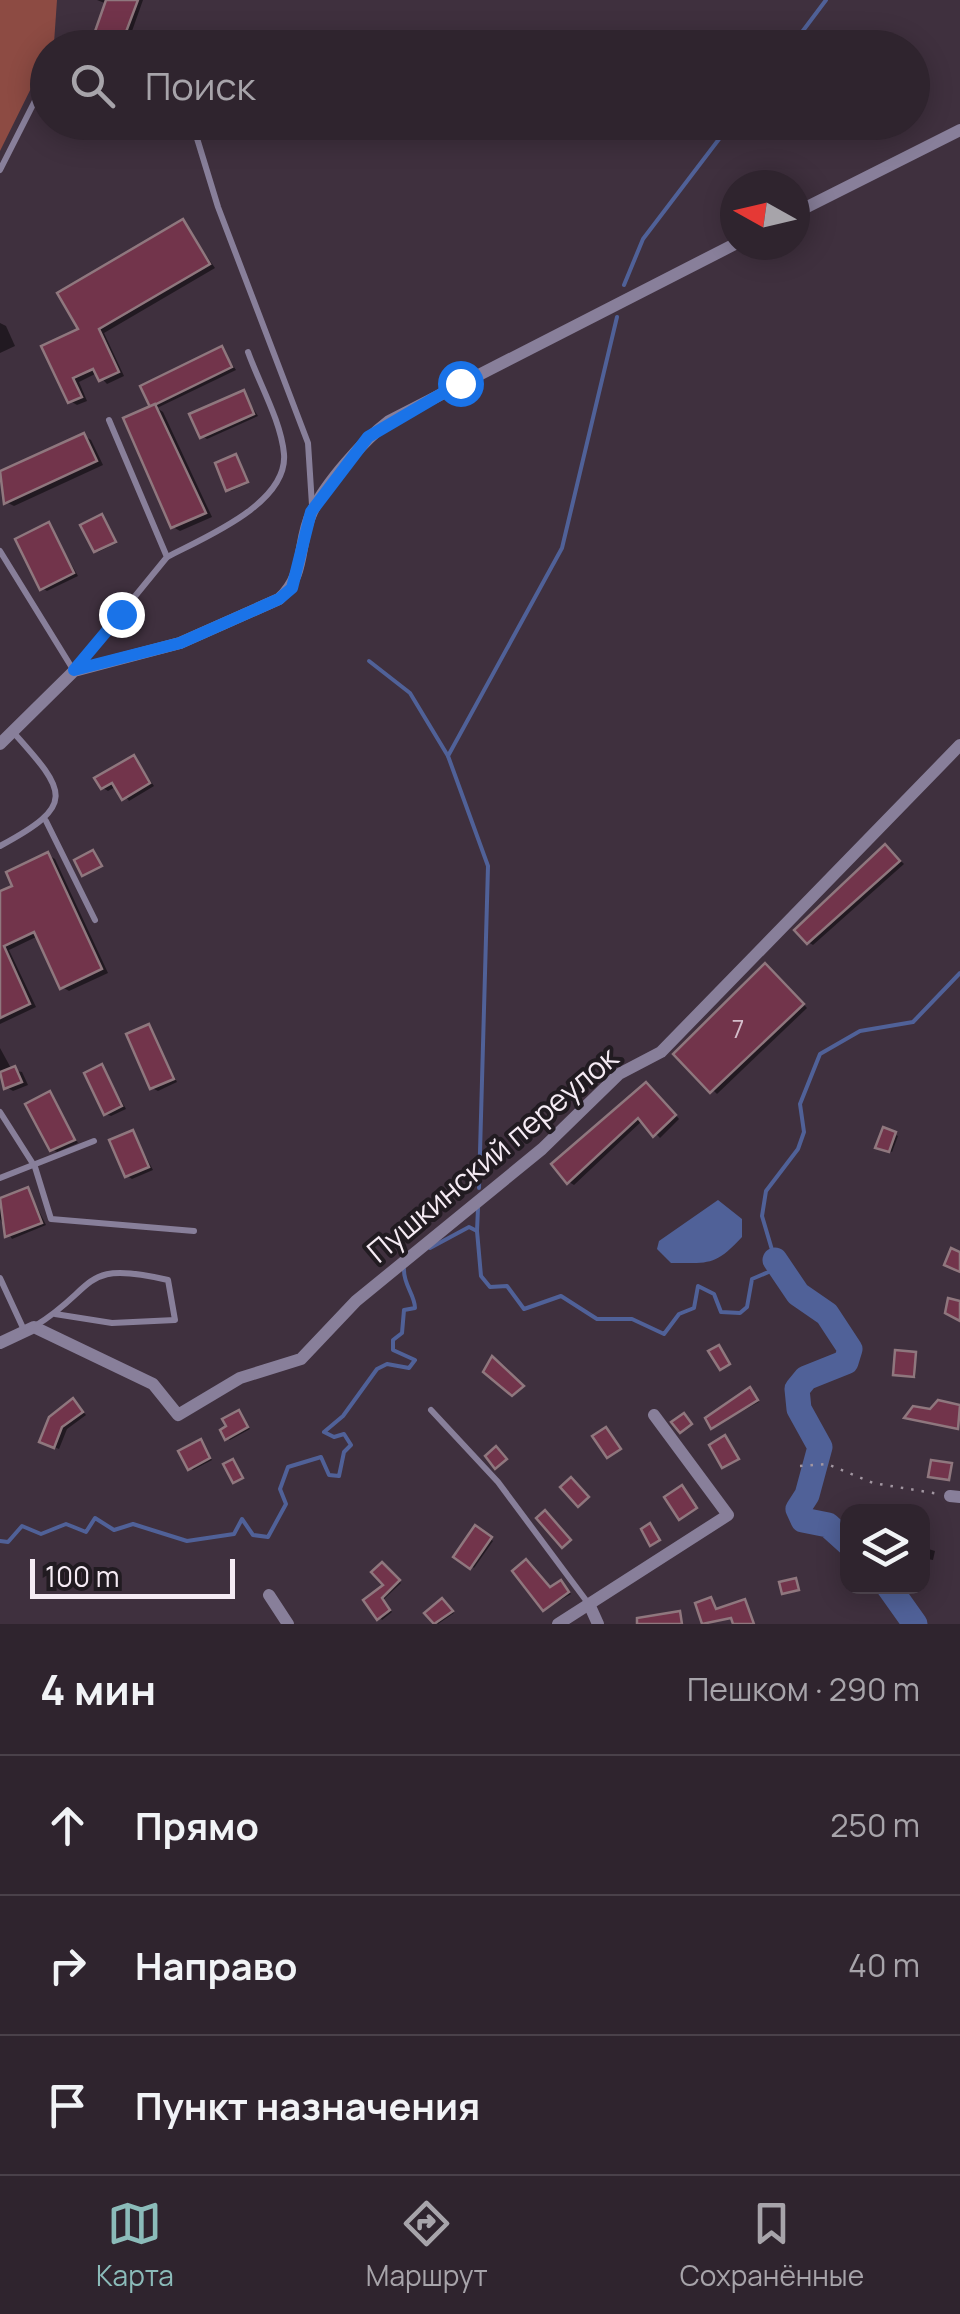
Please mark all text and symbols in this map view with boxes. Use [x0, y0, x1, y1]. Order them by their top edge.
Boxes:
search box [30, 30, 930, 140]
icon: search [65, 58, 120, 113]
text: Поиск [145, 59, 255, 111]
north arrow [720, 170, 810, 260]
route start [438, 361, 484, 407]
route end [99, 592, 145, 638]
house number: 7 [732, 1011, 744, 1046]
street label: Пушкинский переулок [358, 1036, 627, 1271]
map controls [840, 1504, 930, 1594]
button: layers [840, 1504, 930, 1594]
scale bar [30, 1554, 235, 1598]
text: 100 m [45, 1557, 119, 1595]
text: 4 мин [40, 1660, 156, 1718]
text: Пешком · 290 m [687, 1667, 920, 1711]
icon: ahead [40, 1798, 95, 1853]
text: Прямо [135, 1799, 259, 1851]
text: 250 m [830, 1803, 920, 1847]
icon: right [40, 1938, 95, 1993]
text: Направо [135, 1939, 297, 1991]
text: 40 m [848, 1943, 920, 1987]
icon: arrive [40, 2078, 95, 2133]
text: Пункт назначения [135, 2079, 480, 2131]
tab: Карта [96, 2196, 174, 2294]
tab: Маршрут [366, 2196, 488, 2294]
tab: Сохранённые [680, 2196, 864, 2294]

